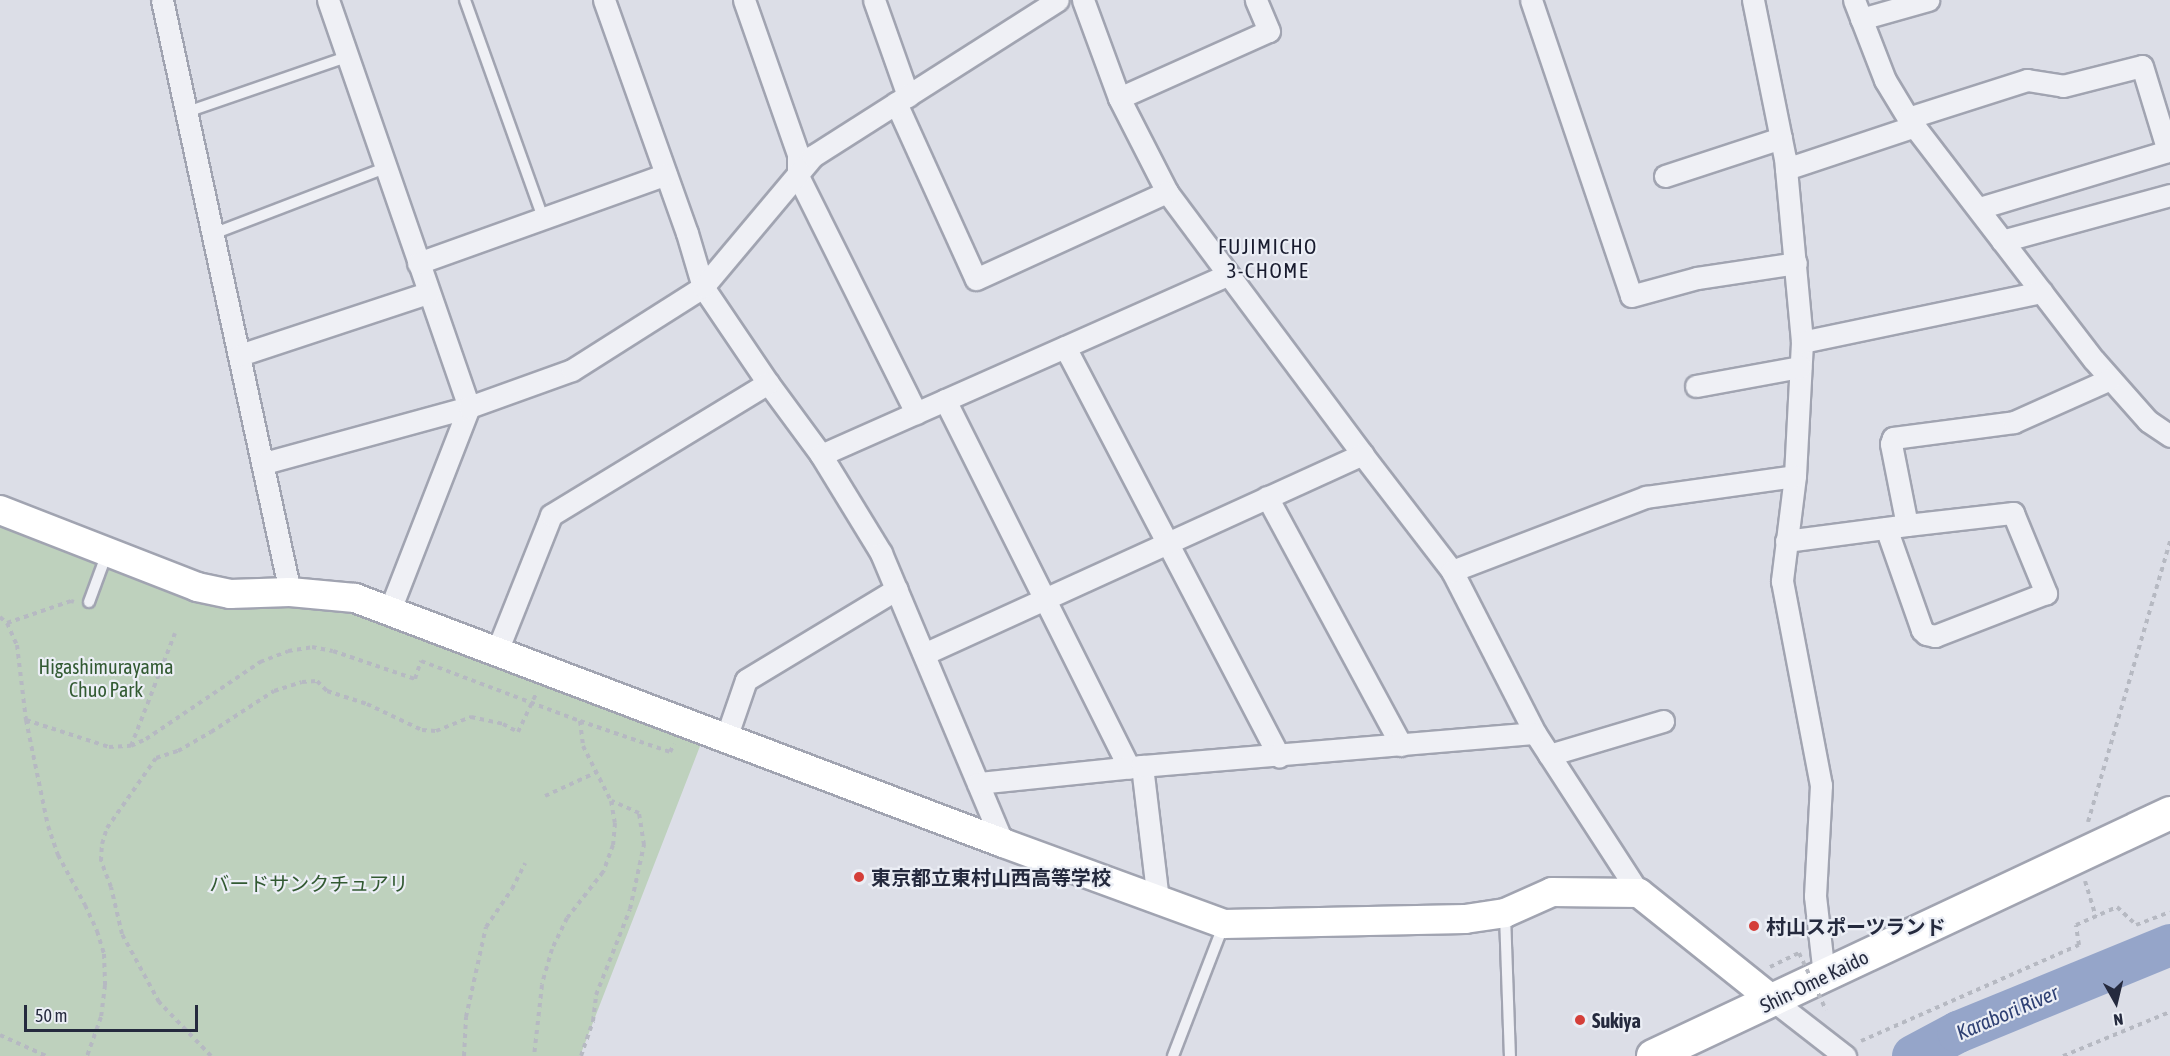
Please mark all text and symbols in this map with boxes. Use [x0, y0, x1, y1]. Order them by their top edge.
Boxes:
district label: FUJIMICHO 3-CHOME [1218, 233, 1318, 283]
park label: Higashimurayama Chuo Park [39, 654, 173, 701]
place label: 東京都立東村山西高等学校 [871, 865, 1111, 889]
marker: 東京都立東村山西高等学校 [852, 870, 866, 884]
park label: バードサンクチュアリ [209, 871, 409, 895]
place label: 村山スポーツランド [1766, 914, 1946, 938]
marker: 村山スポーツランド [1747, 919, 1761, 933]
street label: Shin-Ome Kaido [1756, 944, 1872, 1018]
north arrow [2086, 972, 2146, 1032]
water label: Karabori River [1952, 979, 2062, 1045]
scale bar [27, 993, 201, 1031]
text: 50 m [35, 1005, 67, 1026]
place label: Sukiya [1592, 1008, 1641, 1032]
text: N [2113, 1010, 2124, 1029]
marker: Sukiya [1573, 1013, 1587, 1027]

